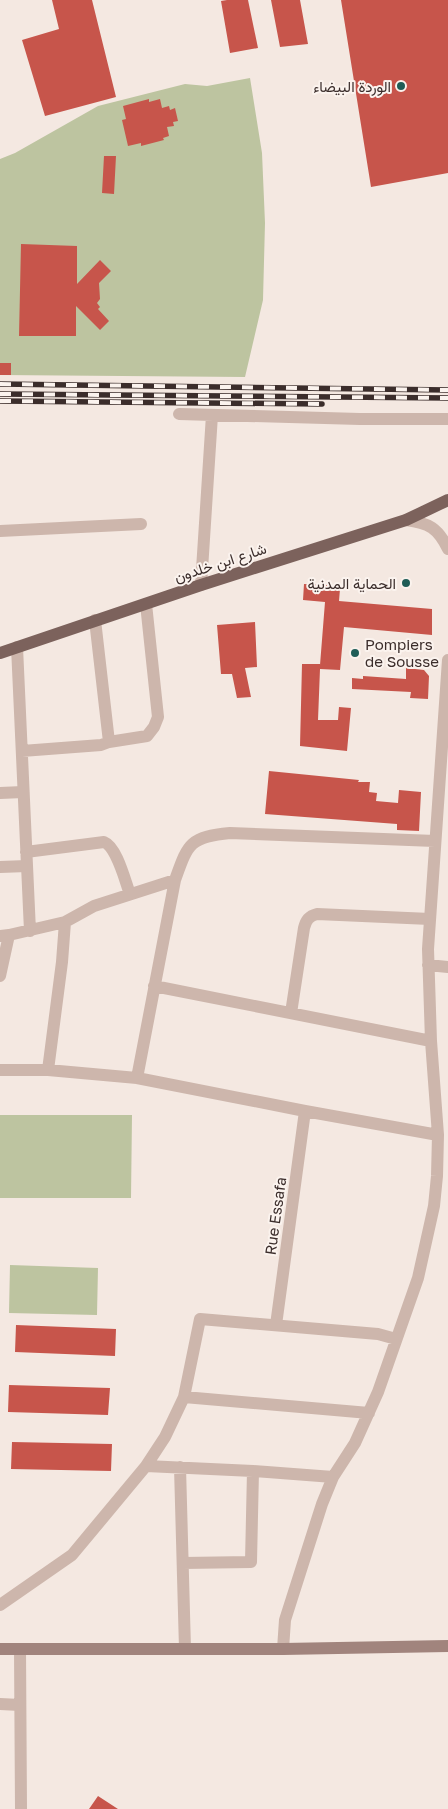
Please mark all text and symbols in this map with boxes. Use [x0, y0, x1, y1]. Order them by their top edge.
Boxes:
place label: الوردة البيضاء [313, 77, 391, 96]
marker: الوردة البيضاء [395, 80, 407, 92]
street label: شارع ابن خلدون [172, 539, 270, 588]
place label: الحماية المدنية [307, 574, 396, 593]
marker: الحماية المدنية [400, 577, 412, 589]
place label: Pompiers de Sousse [365, 635, 439, 670]
marker: Pompiers de Sousse [349, 647, 361, 659]
street label: Rue Essafa [261, 1176, 289, 1256]

